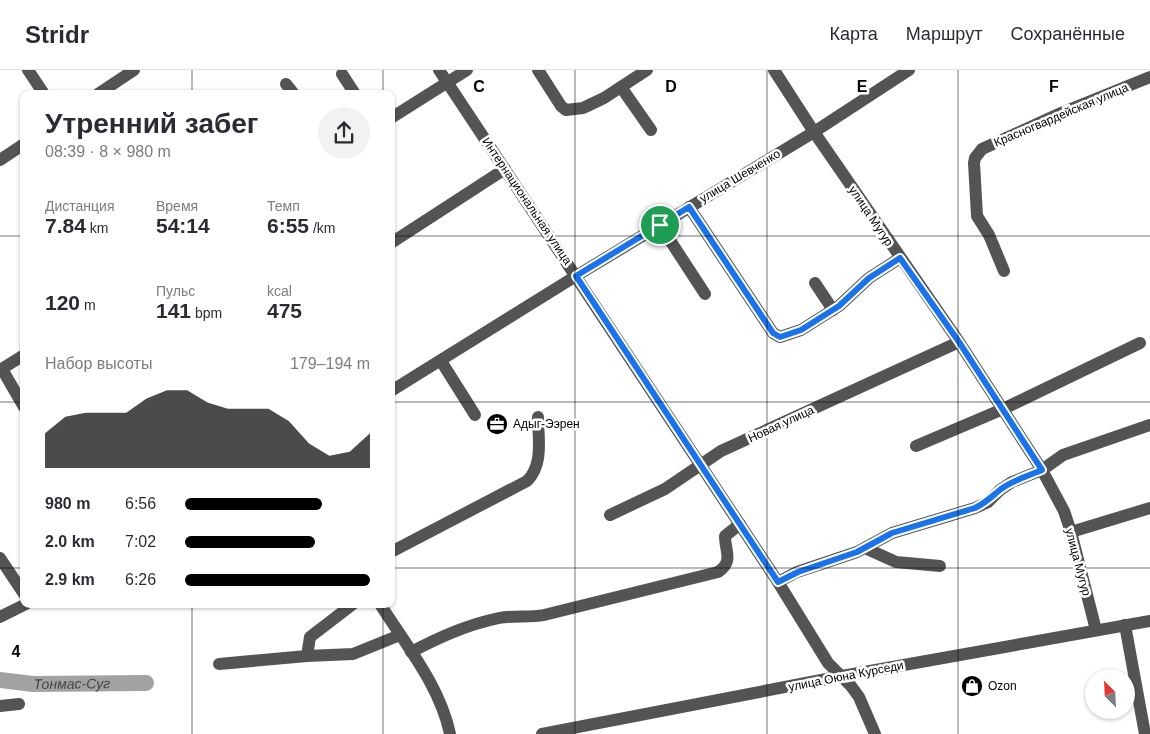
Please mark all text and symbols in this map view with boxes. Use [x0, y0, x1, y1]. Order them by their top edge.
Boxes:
text: Stridr [25, 21, 89, 48]
text: Карта [830, 24, 878, 44]
text: Маршрут [906, 24, 982, 44]
text: Сохранённые [1010, 24, 1125, 44]
text: C [473, 78, 485, 95]
text: D [665, 78, 677, 95]
text: E [857, 78, 868, 95]
text: F [1049, 78, 1059, 95]
street label: Красногвардейская улица [992, 80, 1131, 150]
button: share [318, 107, 370, 159]
text: Утренний забег [45, 108, 259, 139]
street label: Интернациональная улица [479, 135, 575, 267]
text: 08:39 · 8 × 980 m [45, 143, 171, 160]
street label: улица Шевченко [697, 146, 783, 206]
street label: улица Мугур [846, 183, 896, 249]
text: Дистанция [45, 198, 115, 214]
text: Время [156, 198, 198, 214]
text: Темп [267, 198, 300, 214]
pin [639, 204, 681, 246]
icon: arrive [646, 211, 674, 239]
text: 7.84 [45, 214, 86, 237]
text: 54:14 [156, 214, 210, 237]
text: 6:55 [267, 214, 309, 237]
text: km [86, 220, 108, 236]
text: /km [309, 220, 335, 236]
text: Пульс [156, 283, 195, 299]
text: kcal [267, 283, 292, 299]
text: 120 [45, 291, 80, 314]
text: m [80, 297, 96, 313]
text: 141 [156, 299, 191, 322]
text: 475 [267, 299, 302, 322]
text: bpm [191, 305, 222, 321]
text: Набор высоты [45, 355, 152, 372]
text: 179–194 m [290, 355, 370, 372]
street label: Новая улица [746, 403, 816, 445]
office icon: Адыг-Ээрен [485, 412, 509, 436]
place label: Адыг-Ээрен [513, 417, 580, 431]
text: 980 m [45, 495, 90, 512]
text: 6:56 [125, 495, 156, 512]
street label: улица Мугур [1062, 527, 1094, 598]
text: 2.0 km [45, 533, 95, 550]
text: 7:02 [125, 533, 156, 550]
text: 2.9 km [45, 571, 95, 588]
text: 6:26 [125, 571, 156, 588]
text: 4 [12, 643, 21, 660]
street label: улица Оюна Курседи [787, 658, 905, 694]
north arrow [1085, 669, 1135, 719]
map controls [1085, 669, 1135, 719]
shop icon: Ozon [960, 674, 984, 698]
water label: Тонмас-Суг [33, 675, 110, 692]
place label: Ozon [988, 679, 1017, 693]

